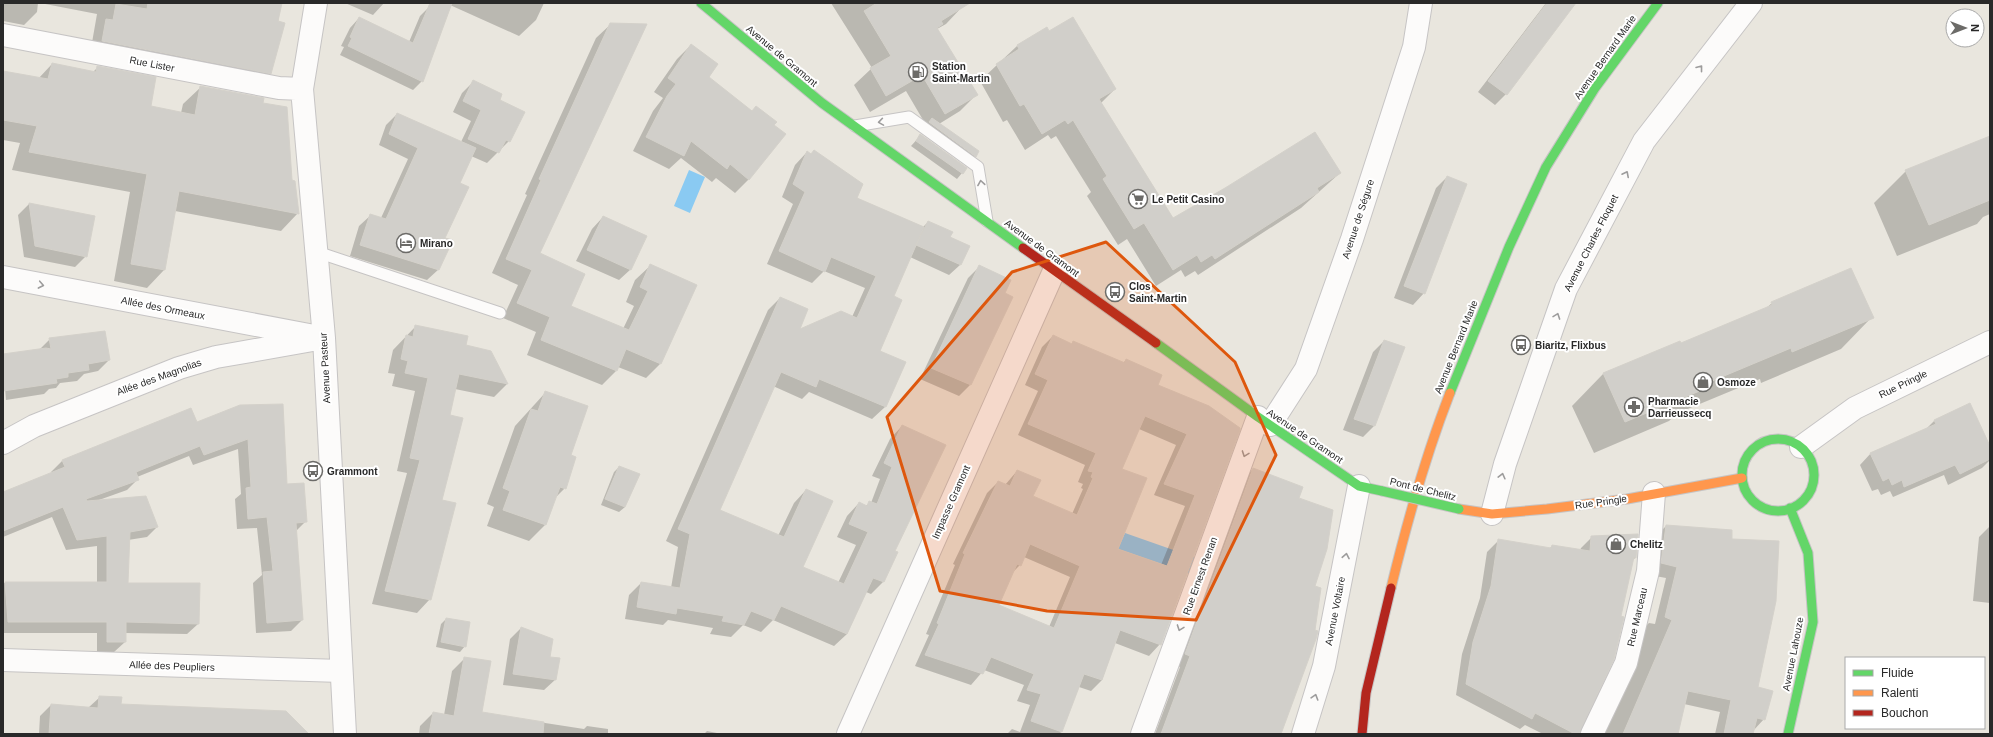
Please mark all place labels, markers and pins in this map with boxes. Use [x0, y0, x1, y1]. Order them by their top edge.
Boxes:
fuel station icon: Station Saint-Martin [907, 61, 929, 83]
place label: Station Saint-Martin [932, 61, 990, 84]
supermarket icon: Le Petit Casino [1127, 188, 1149, 210]
place label: Le Petit Casino [1152, 194, 1224, 205]
hotel icon: Mirano [395, 232, 417, 254]
place label: Mirano [420, 238, 453, 249]
bus stop icon: Clos Saint-Martin [1104, 281, 1126, 303]
place label: Clos Saint-Martin [1129, 281, 1187, 304]
bus stop icon: Biaritz, Flixbus [1510, 334, 1532, 356]
place label: Biaritz, Flixbus [1535, 340, 1607, 351]
shop icon: Osmoze [1692, 371, 1714, 393]
place label: Osmoze [1717, 377, 1756, 388]
pharmacy icon: Pharmacie Darrieussecq [1623, 396, 1645, 418]
place label: Pharmacie Darrieussecq [1648, 396, 1711, 419]
bus stop icon: Grammont [302, 460, 324, 482]
place label: Grammont [327, 466, 378, 477]
shop icon: Chelitz [1605, 533, 1627, 555]
place label: Chelitz [1630, 539, 1663, 550]

